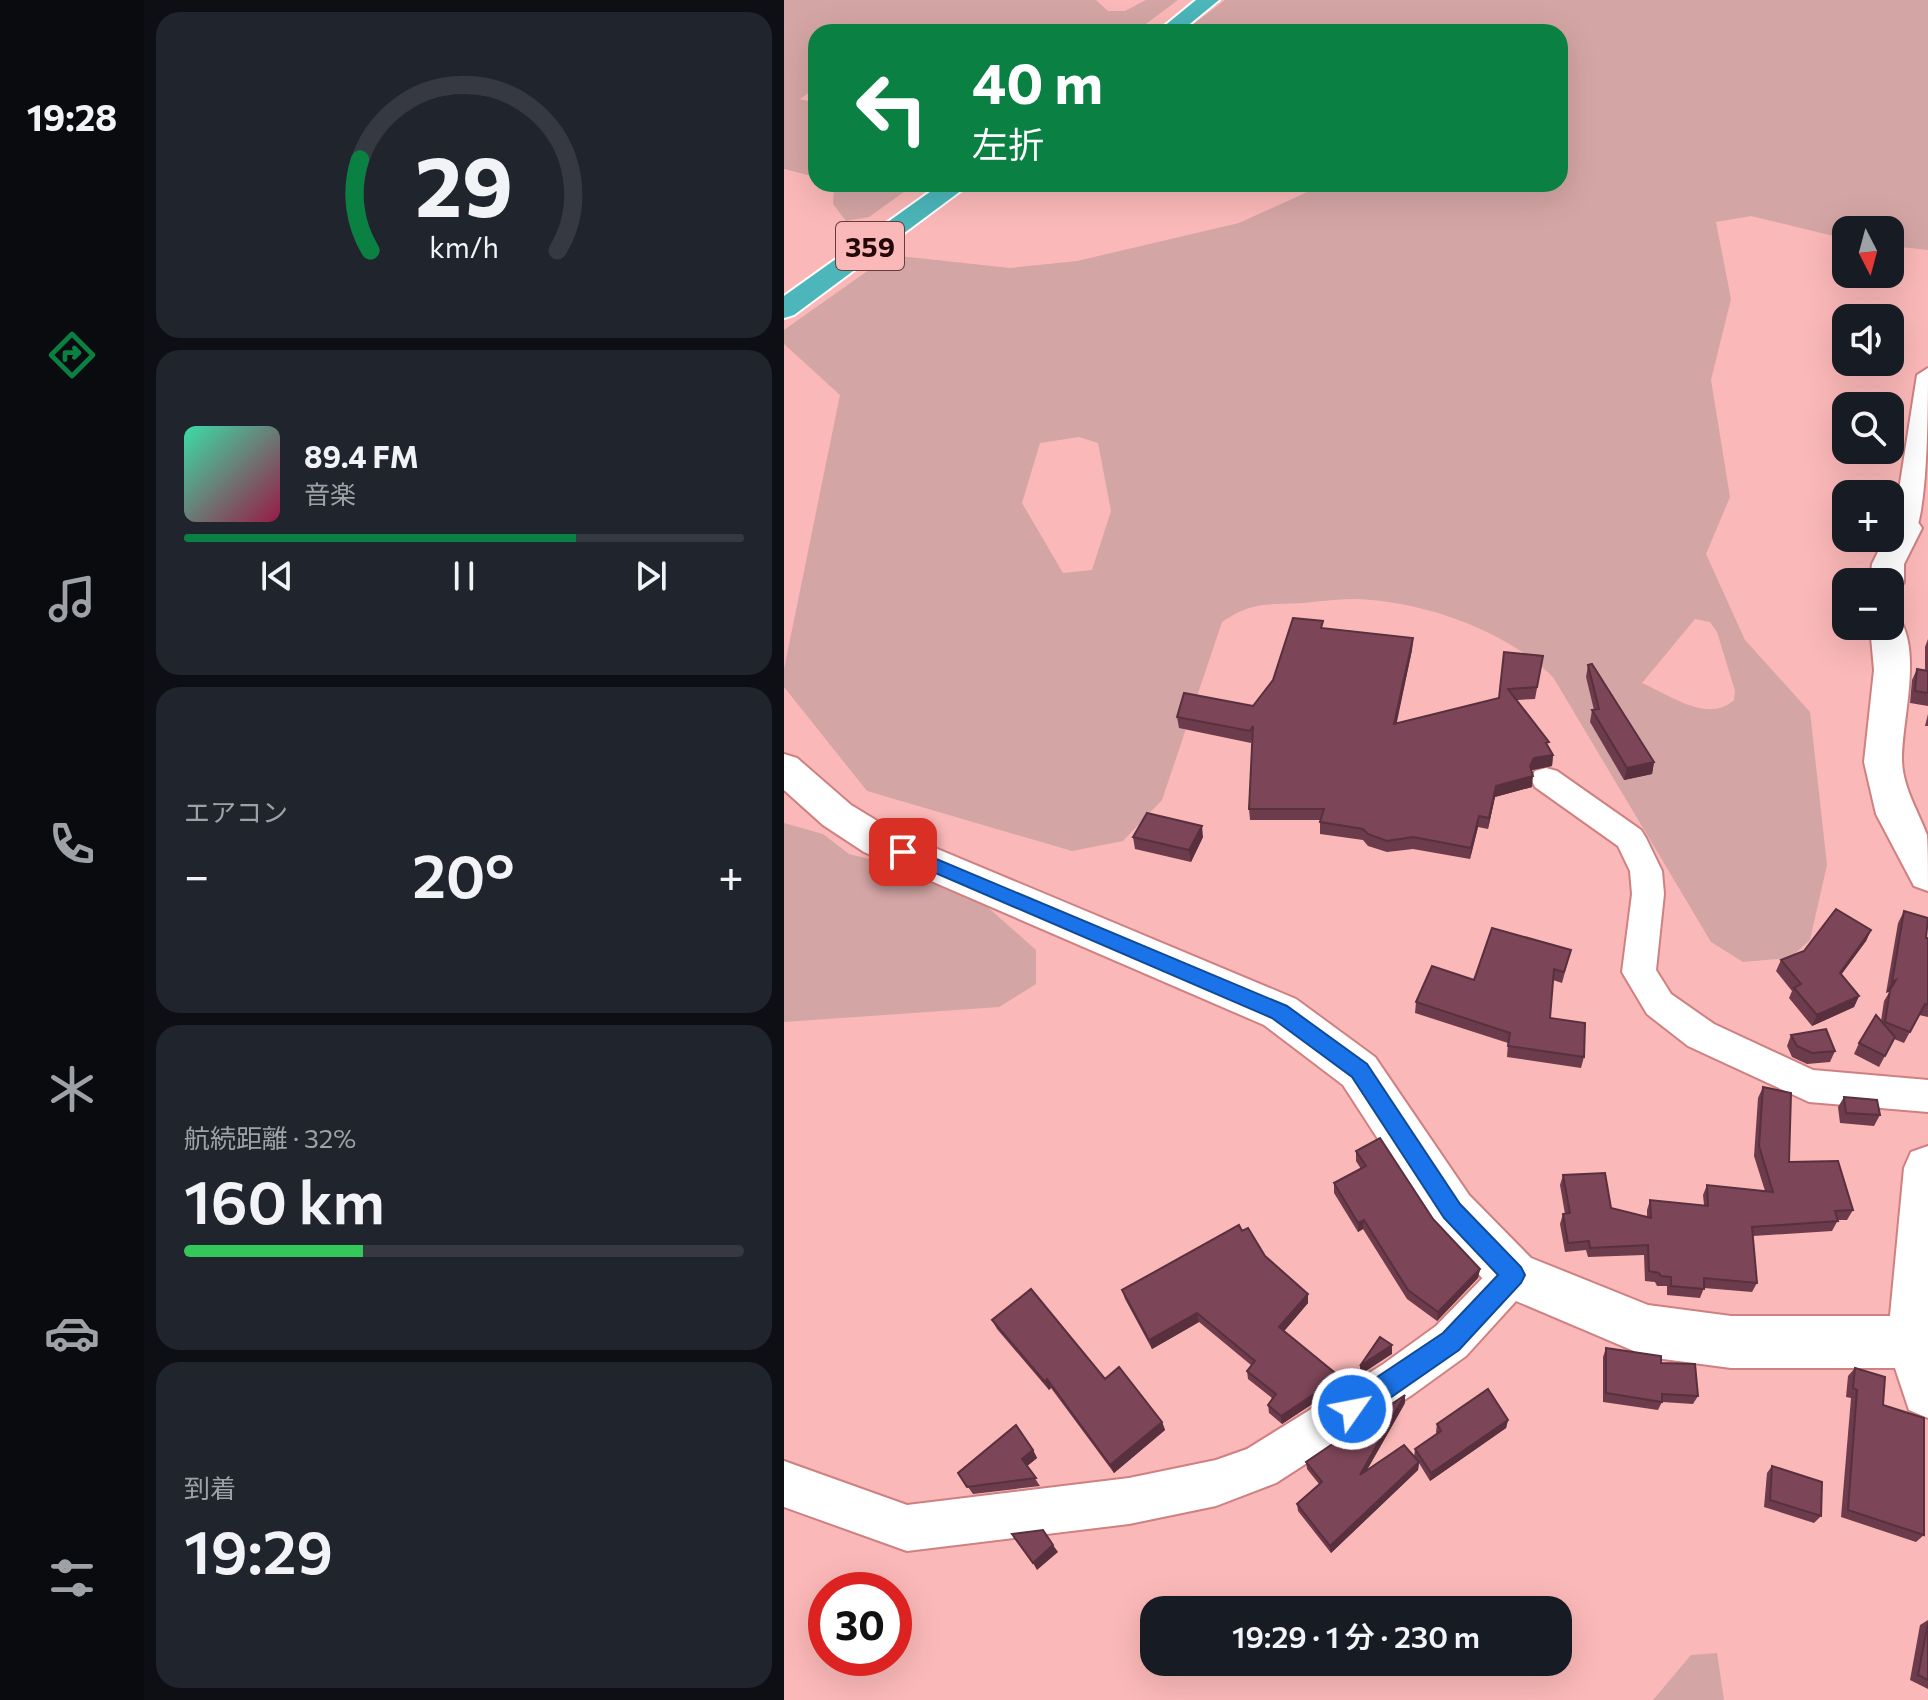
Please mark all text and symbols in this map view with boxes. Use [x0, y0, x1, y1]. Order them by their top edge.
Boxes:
text: 40 m [972, 47, 1103, 116]
icon: left [840, 56, 944, 160]
text: 19:28 [27, 94, 117, 138]
text: 左折 [972, 121, 1044, 165]
text: 29 [415, 131, 513, 233]
north arrow [1832, 216, 1904, 288]
map controls [1832, 216, 1904, 640]
road number: 359 [836, 222, 904, 270]
text: km/h [429, 229, 499, 264]
button: sound [1832, 304, 1904, 376]
icon: directions [44, 327, 100, 383]
button: search [1832, 392, 1904, 464]
text: 89.4 FM [304, 437, 419, 474]
text: 音楽 [304, 478, 356, 509]
button: + [1832, 480, 1904, 552]
icon: previous [255, 554, 299, 598]
icon: pause [442, 554, 486, 598]
icon: next [629, 554, 673, 598]
button: − [1832, 568, 1904, 640]
icon: music [44, 571, 100, 627]
text: エアコン [184, 796, 288, 827]
icon: phone [44, 816, 100, 872]
pin [869, 818, 937, 886]
icon: arrive [881, 830, 925, 874]
text: 20° [412, 837, 515, 910]
text: − [184, 847, 209, 901]
text: + [718, 847, 744, 901]
icon: climate [44, 1061, 100, 1117]
text: 航続距離 · 32% [184, 1122, 356, 1153]
text: 160 km [184, 1163, 385, 1236]
icon: car [44, 1305, 100, 1361]
position arrow [1310, 1367, 1394, 1451]
text: 到着 [184, 1472, 236, 1503]
text: 19:29 [184, 1513, 333, 1586]
icon: filters [44, 1550, 100, 1606]
speed limit sign: 30 [808, 1572, 912, 1676]
text: 19:29 · 1 分 · 230 m [1232, 1617, 1480, 1654]

